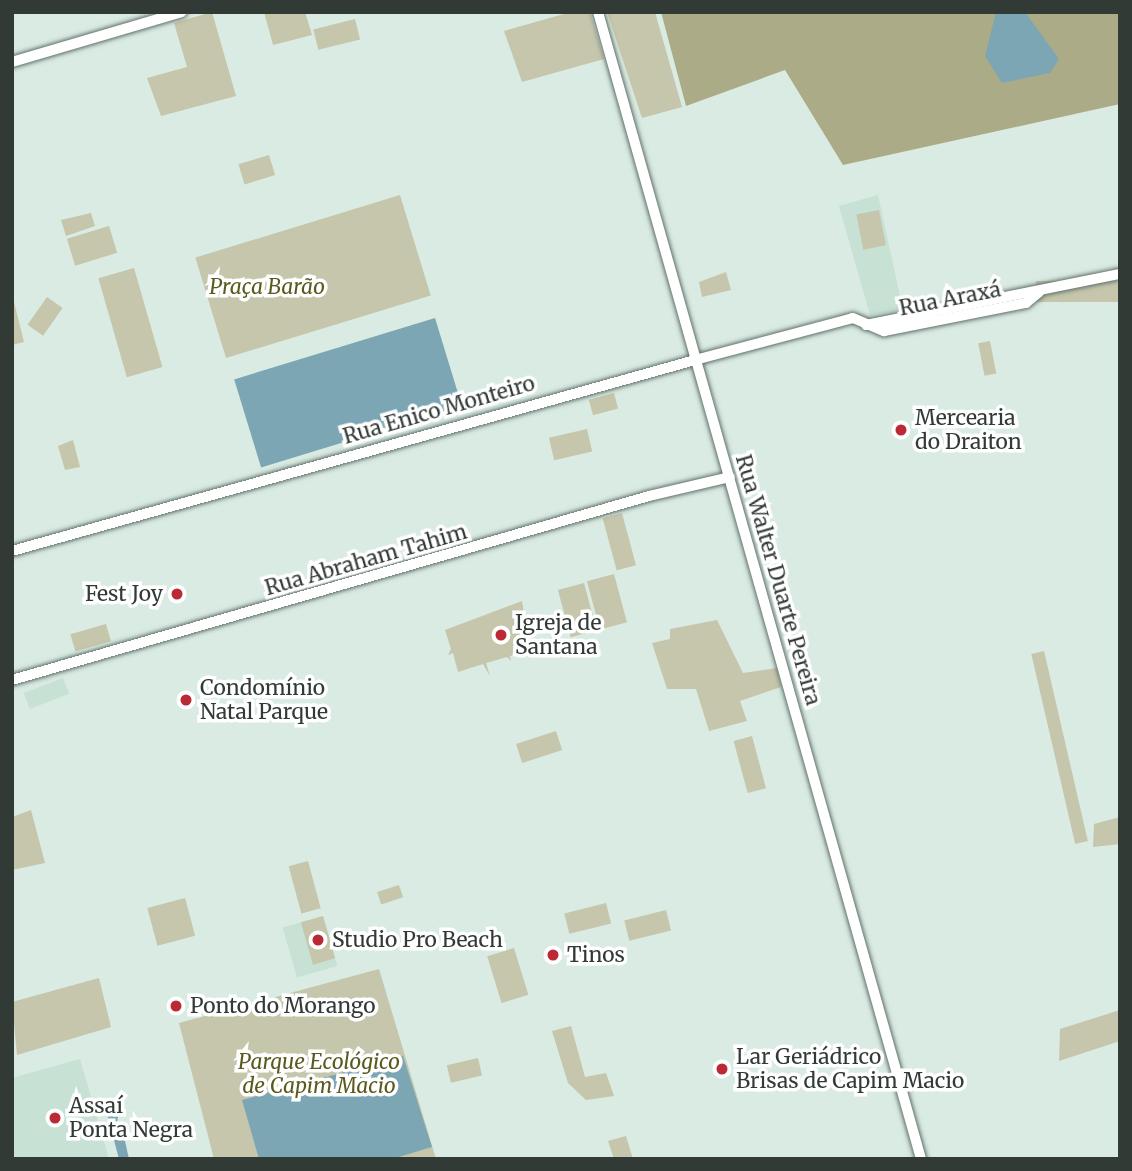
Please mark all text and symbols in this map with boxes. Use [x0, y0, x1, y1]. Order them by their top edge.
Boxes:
park label: Praça Barão [209, 274, 325, 300]
street label: Rua Araxá [897, 277, 1003, 321]
street label: Rua Enico Monteiro [340, 371, 538, 449]
place label: Mercearia do Draiton [915, 405, 1022, 455]
marker: Mercearia do Draiton [893, 422, 909, 438]
street label: Rua Walter Duarte Pereira [730, 452, 826, 708]
street label: Rua Abraham Tahim [262, 519, 470, 601]
place label: Fest Joy [85, 581, 163, 607]
marker: Fest Joy [169, 586, 185, 602]
place label: Igreja de Santana [515, 610, 601, 660]
marker: Igreja de Santana [493, 627, 509, 643]
place label: Condomínio Natal Parque [200, 675, 328, 725]
marker: Condomínio Natal Parque [178, 692, 194, 708]
place label: Studio Pro Beach [332, 927, 503, 953]
marker: Studio Pro Beach [310, 932, 326, 948]
place label: Tinos [567, 942, 625, 968]
marker: Tinos [545, 947, 561, 963]
place label: Ponto do Morango [190, 993, 376, 1019]
marker: Ponto do Morango [168, 998, 184, 1014]
place label: Lar Geriádrico Brisas de Capim Macio [736, 1044, 964, 1094]
park label: Parque Ecológico de Capim Macio [238, 1049, 400, 1099]
marker: Lar Geriádrico Brisas de Capim Macio [714, 1061, 730, 1077]
place label: Assaí Ponta Negra [69, 1093, 193, 1143]
marker: Assaí Ponta Negra [47, 1110, 63, 1126]

